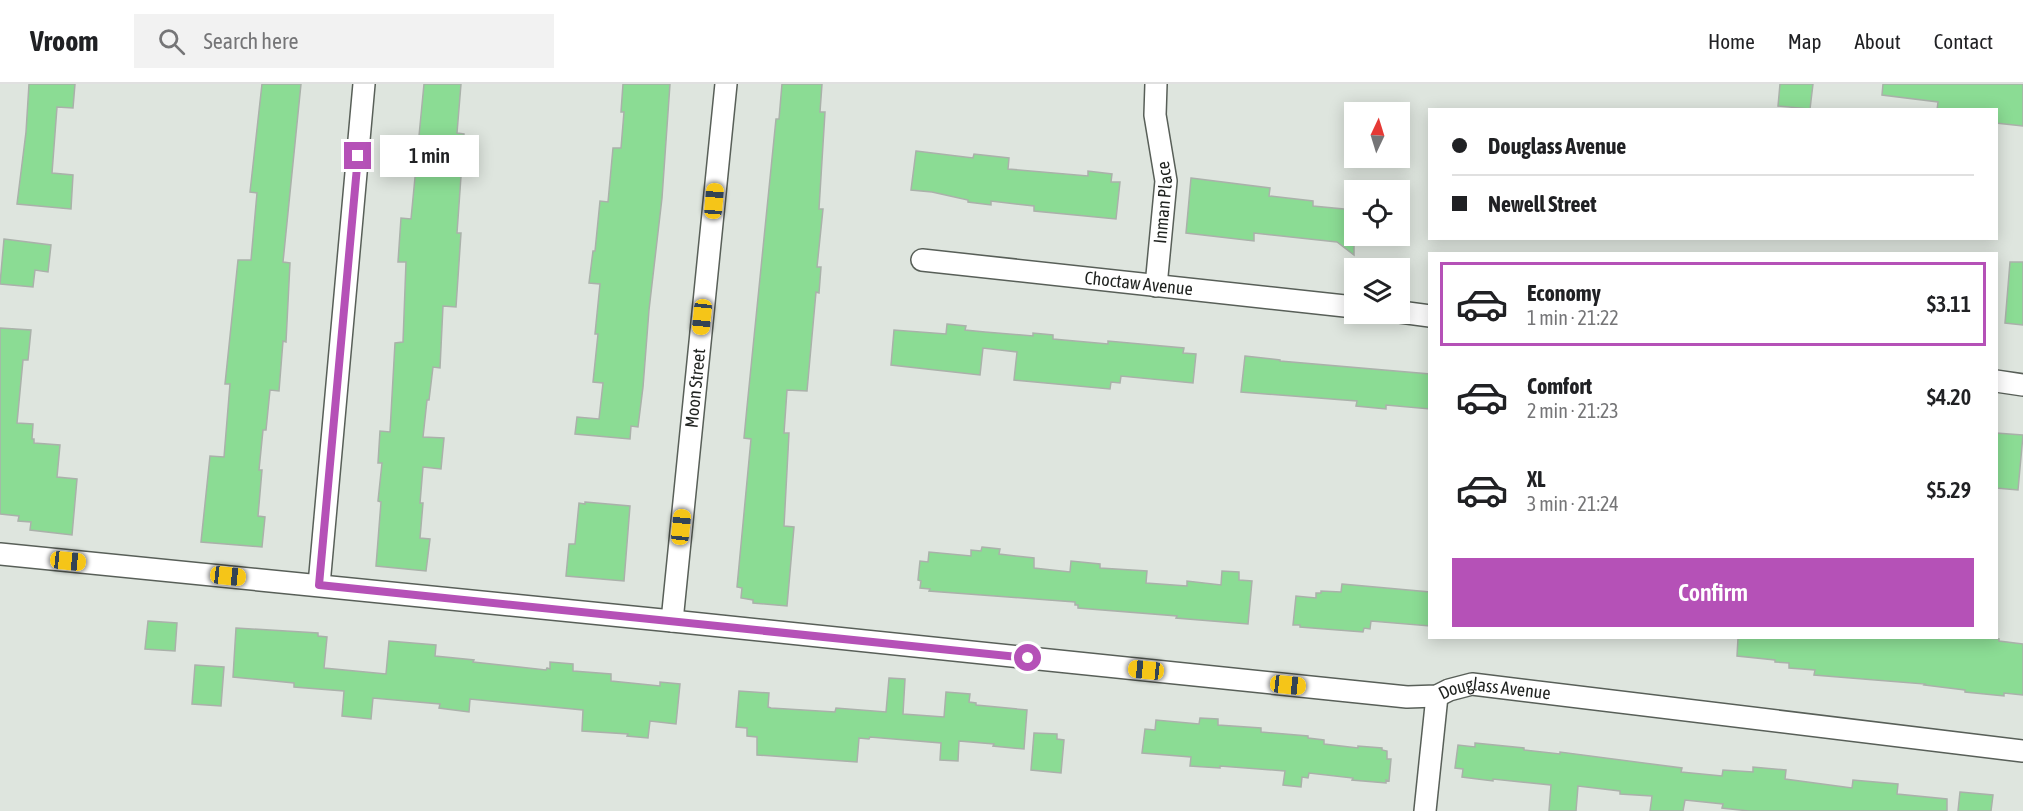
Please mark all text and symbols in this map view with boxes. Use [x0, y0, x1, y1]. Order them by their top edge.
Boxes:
search box [134, 14, 554, 68]
text: Vroom [30, 25, 98, 57]
icon: search [155, 25, 188, 58]
text: Search here [203, 28, 298, 54]
text: Home [1708, 29, 1755, 53]
text: Map [1788, 29, 1822, 53]
text: About [1855, 29, 1901, 53]
text: Contact [1934, 29, 1993, 53]
north arrow [1344, 102, 1410, 168]
map controls [1344, 102, 1410, 324]
text: Douglass Avenue [1488, 133, 1626, 159]
callout: 1 min [379, 135, 478, 177]
route end [344, 142, 371, 169]
text: 1 min [409, 144, 450, 167]
street label: Inman Place [1149, 160, 1176, 244]
button: locate [1344, 180, 1410, 246]
car [703, 182, 725, 220]
text: Newell Street [1488, 191, 1597, 217]
button: layers [1344, 258, 1410, 324]
street label: Choctaw Avenue [1084, 267, 1194, 299]
icon: car [1455, 277, 1509, 331]
text: Economy [1527, 280, 1601, 306]
text: $3.11 [1927, 291, 1971, 317]
car [691, 298, 713, 336]
text: 1 min · 21:22 [1527, 306, 1619, 329]
street label: Moon Street [680, 347, 709, 429]
icon: car [1455, 370, 1509, 424]
text: Comfort [1527, 373, 1592, 399]
text: $4.20 [1927, 384, 1971, 410]
text: 2 min · 21:23 [1527, 399, 1619, 422]
icon: car [1455, 463, 1509, 517]
text: XL [1527, 466, 1545, 492]
text: $5.29 [1927, 477, 1971, 503]
text: 3 min · 21:24 [1527, 492, 1619, 515]
car [670, 508, 692, 546]
car [49, 550, 87, 572]
button: Confirm [1452, 558, 1974, 627]
car [209, 565, 247, 587]
route start [1014, 644, 1041, 671]
car [1127, 659, 1165, 681]
street label: Douglass Avenue [1435, 673, 1552, 704]
car [1269, 674, 1307, 696]

